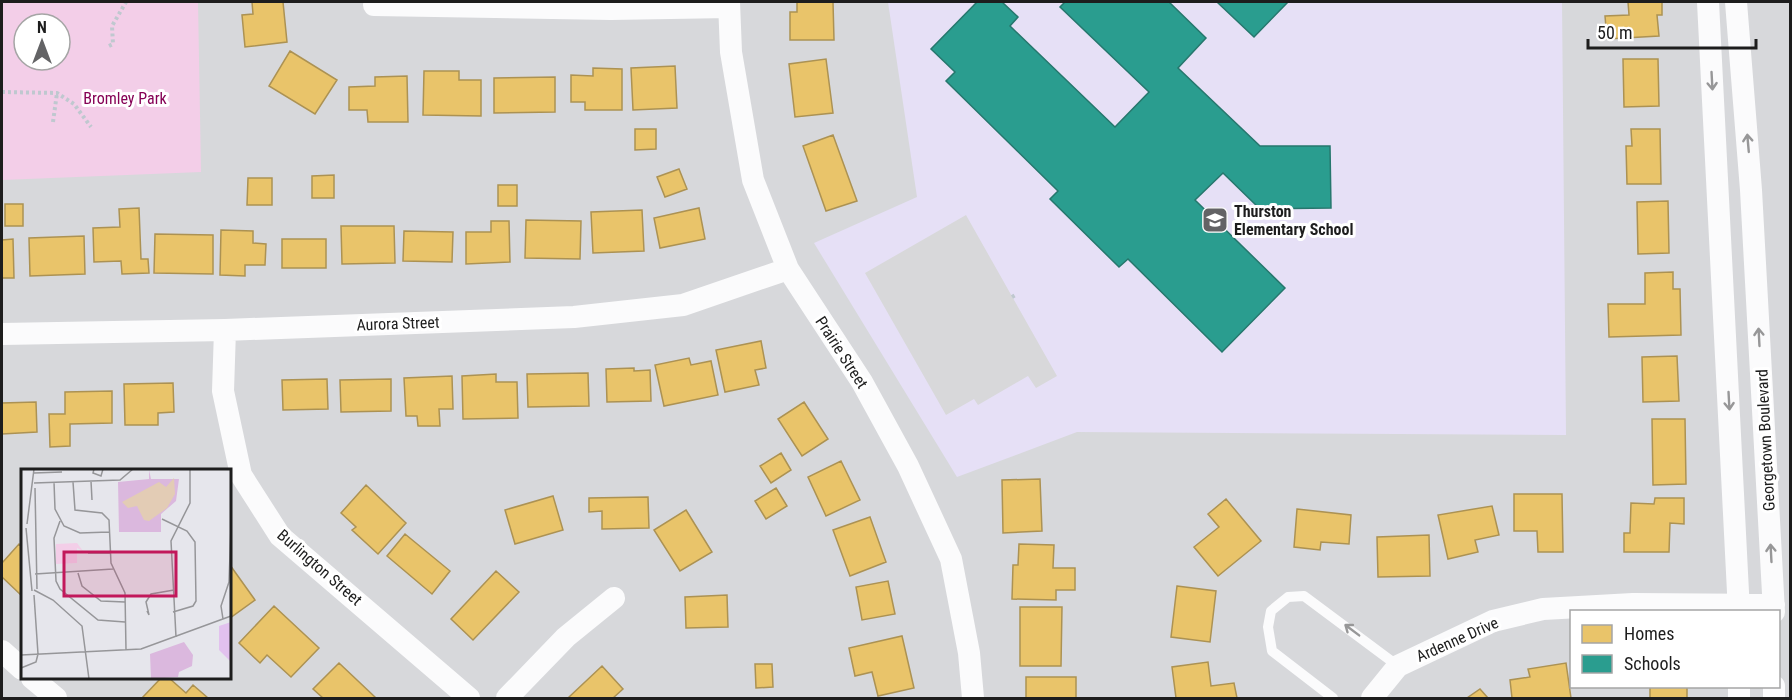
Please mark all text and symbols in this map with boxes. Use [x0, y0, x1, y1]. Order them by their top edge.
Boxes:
north arrow [12, 12, 72, 72]
scale bar [1588, 12, 1756, 50]
text: N [37, 18, 47, 37]
text: 50 m [1597, 22, 1632, 43]
one-way arrow [1707, 70, 1718, 90]
park label: Bromley Park [83, 89, 168, 108]
one-way arrow [1742, 133, 1753, 153]
place label: Thurston Elementary School [1234, 202, 1353, 239]
school or university icon: Thurston Elementary School [1200, 205, 1230, 235]
street label: Aurora Street [356, 313, 440, 334]
street label: Prairie Street [811, 313, 872, 392]
one-way arrow [1754, 328, 1765, 348]
street label: Georgetown Boulevard [1752, 368, 1779, 511]
one-way arrow [1723, 391, 1734, 411]
inset map [21, 469, 231, 679]
street label: Burlington Street [273, 525, 366, 609]
one-way arrow [1765, 544, 1776, 564]
legend [1570, 610, 1780, 688]
street label: Ardenne Drive [1413, 613, 1501, 666]
text: Homes [1624, 623, 1674, 644]
one-way arrow [1344, 624, 1360, 637]
text: Schools [1624, 653, 1681, 674]

